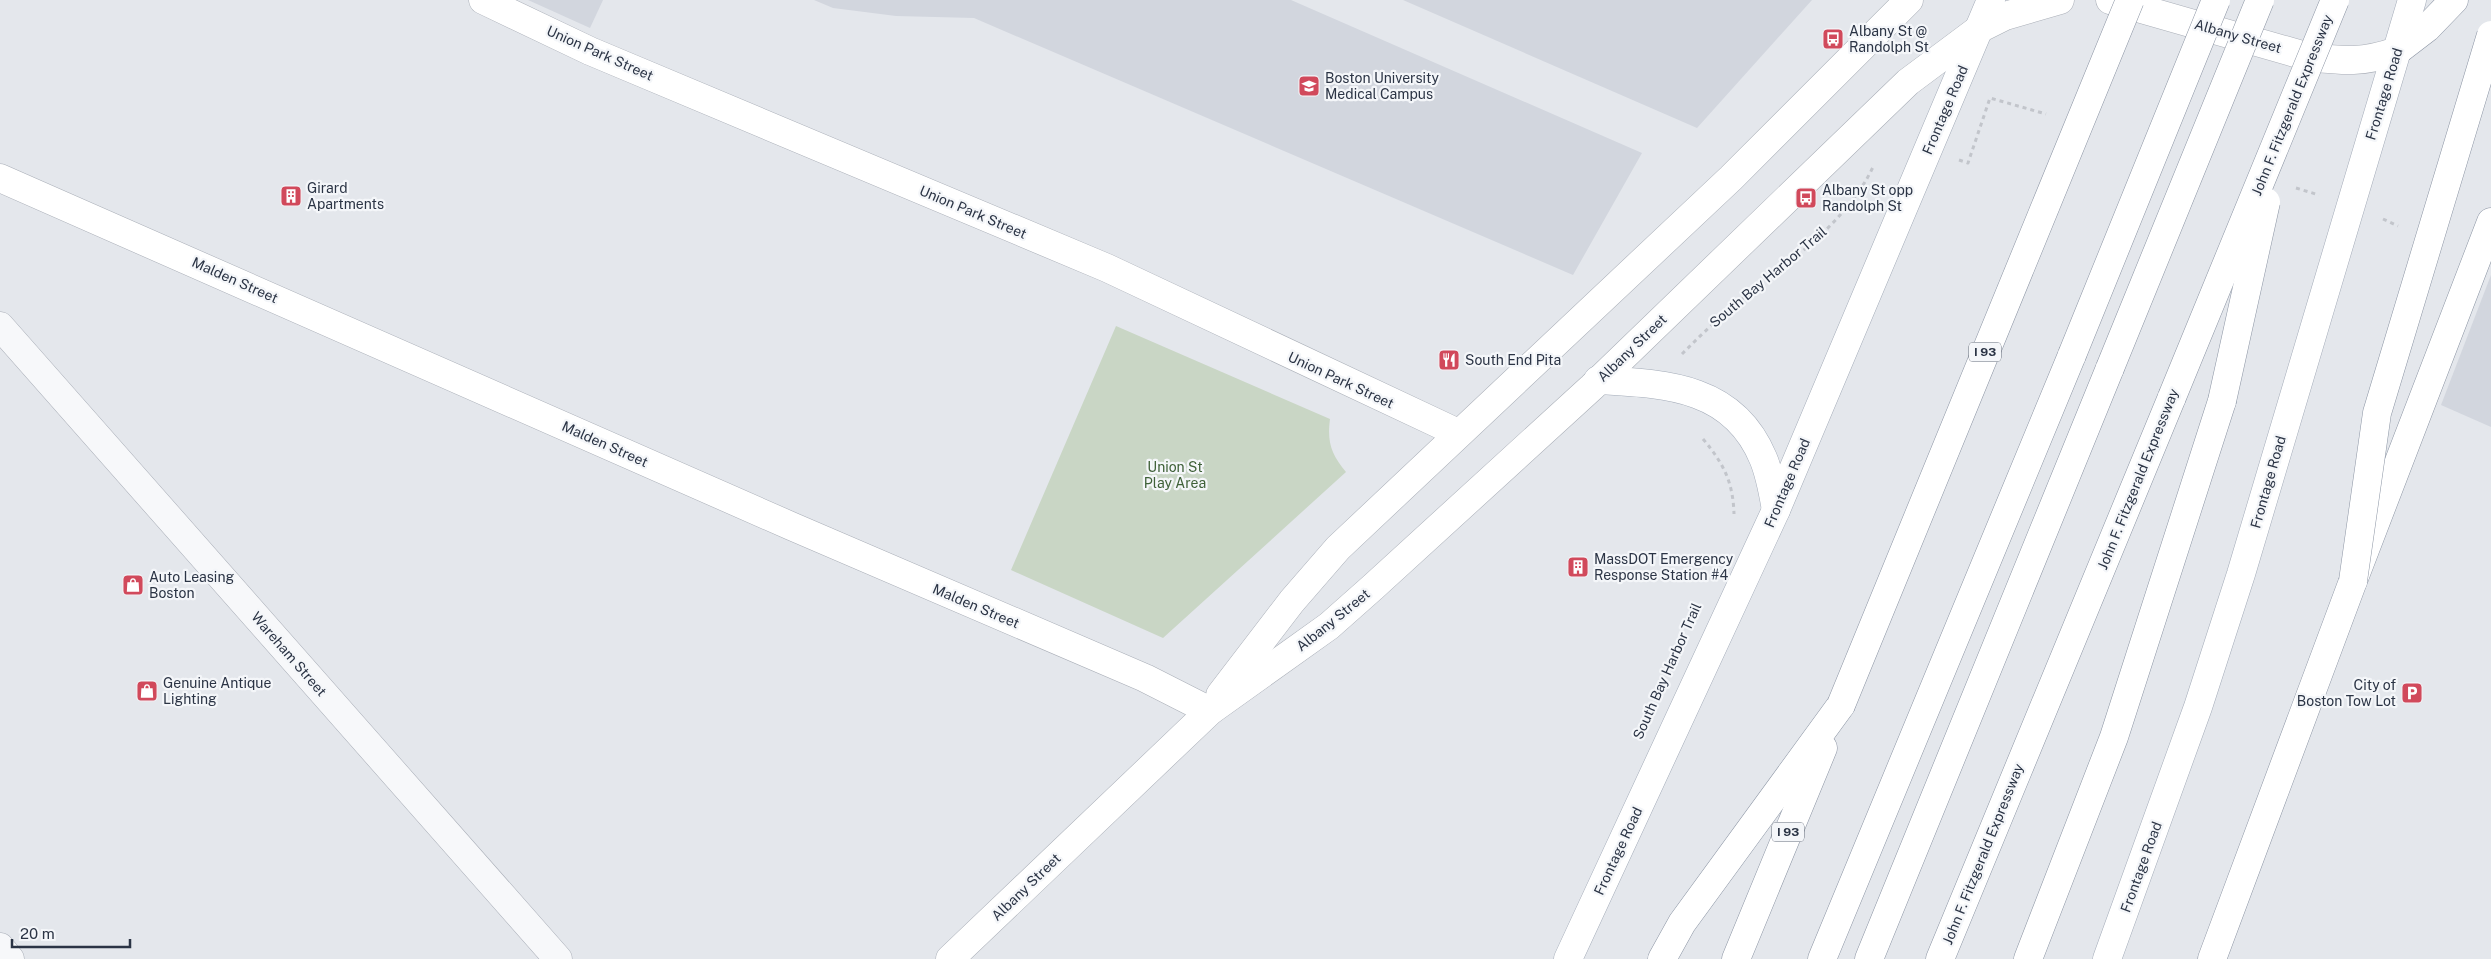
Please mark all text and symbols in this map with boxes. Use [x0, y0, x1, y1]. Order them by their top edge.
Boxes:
street label: John F. Fitzgerald Expressway [2248, 12, 2336, 198]
street label: Albany Street [2193, 16, 2283, 56]
street label: Union Park Street [544, 22, 656, 84]
place label: Albany St @ Randolph St [1849, 23, 1929, 55]
bus stop icon: Albany St @ Randolph St [1821, 27, 1845, 51]
street label: Frontage Road [2362, 46, 2406, 142]
street label: Frontage Road [1919, 63, 1971, 157]
place label: Boston University Medical Campus [1325, 70, 1440, 102]
school or university icon: Boston University Medical Campus [1297, 74, 1321, 98]
place label: Girard Apartments [307, 180, 384, 212]
street label: Union Park Street [917, 182, 1029, 242]
place label: Albany St opp Randolph St [1822, 182, 1913, 214]
building icon: Girard Apartments [279, 184, 303, 208]
bus stop icon: Albany St opp Randolph St [1794, 186, 1818, 210]
street label: South Bay Harbor Trail [1706, 223, 1830, 331]
street label: Malden Street [189, 254, 281, 306]
street label: Albany Street [1594, 311, 1670, 385]
road number: I 93 [1969, 342, 2001, 362]
street label: Union Park Street [1286, 348, 1396, 412]
restaurant icon: South End Pita [1437, 348, 1461, 372]
place label: South End Pita [1465, 352, 1561, 368]
street label: John F. Fitzgerald Expressway [2094, 386, 2182, 572]
street label: Malden Street [559, 418, 651, 470]
street label: Frontage Road [2247, 434, 2289, 530]
street label: Frontage Road [1761, 436, 1813, 530]
park label: Union St Play Area [1144, 459, 1206, 491]
place label: MassDOT Emergency Response Station #4 [1594, 551, 1734, 583]
building icon: MassDOT Emergency Response Station #4 [1566, 555, 1590, 579]
place label: Auto Leasing Boston [149, 569, 234, 601]
shop icon: Auto Leasing Boston [121, 573, 145, 597]
street label: Malden Street [930, 581, 1022, 631]
street label: Albany Street [1293, 586, 1373, 654]
street label: South Bay Harbor Trail [1630, 600, 1704, 742]
street label: Wareham Street [248, 609, 330, 699]
place label: Genuine Antique Lighting [163, 675, 271, 707]
place label: City of Boston Tow Lot [2297, 677, 2396, 709]
shop icon: Genuine Antique Lighting [135, 679, 159, 703]
parking icon: City of Boston Tow Lot [2400, 681, 2424, 705]
street label: John F. Fitzgerald Expressway [1939, 761, 2027, 947]
street label: Frontage Road [1591, 804, 1645, 898]
street label: Frontage Road [2117, 819, 2165, 915]
road number: I 93 [1772, 822, 1804, 842]
street label: Albany Street [988, 850, 1064, 924]
scale bar [12, 916, 130, 948]
text: 20 m [20, 925, 55, 942]

